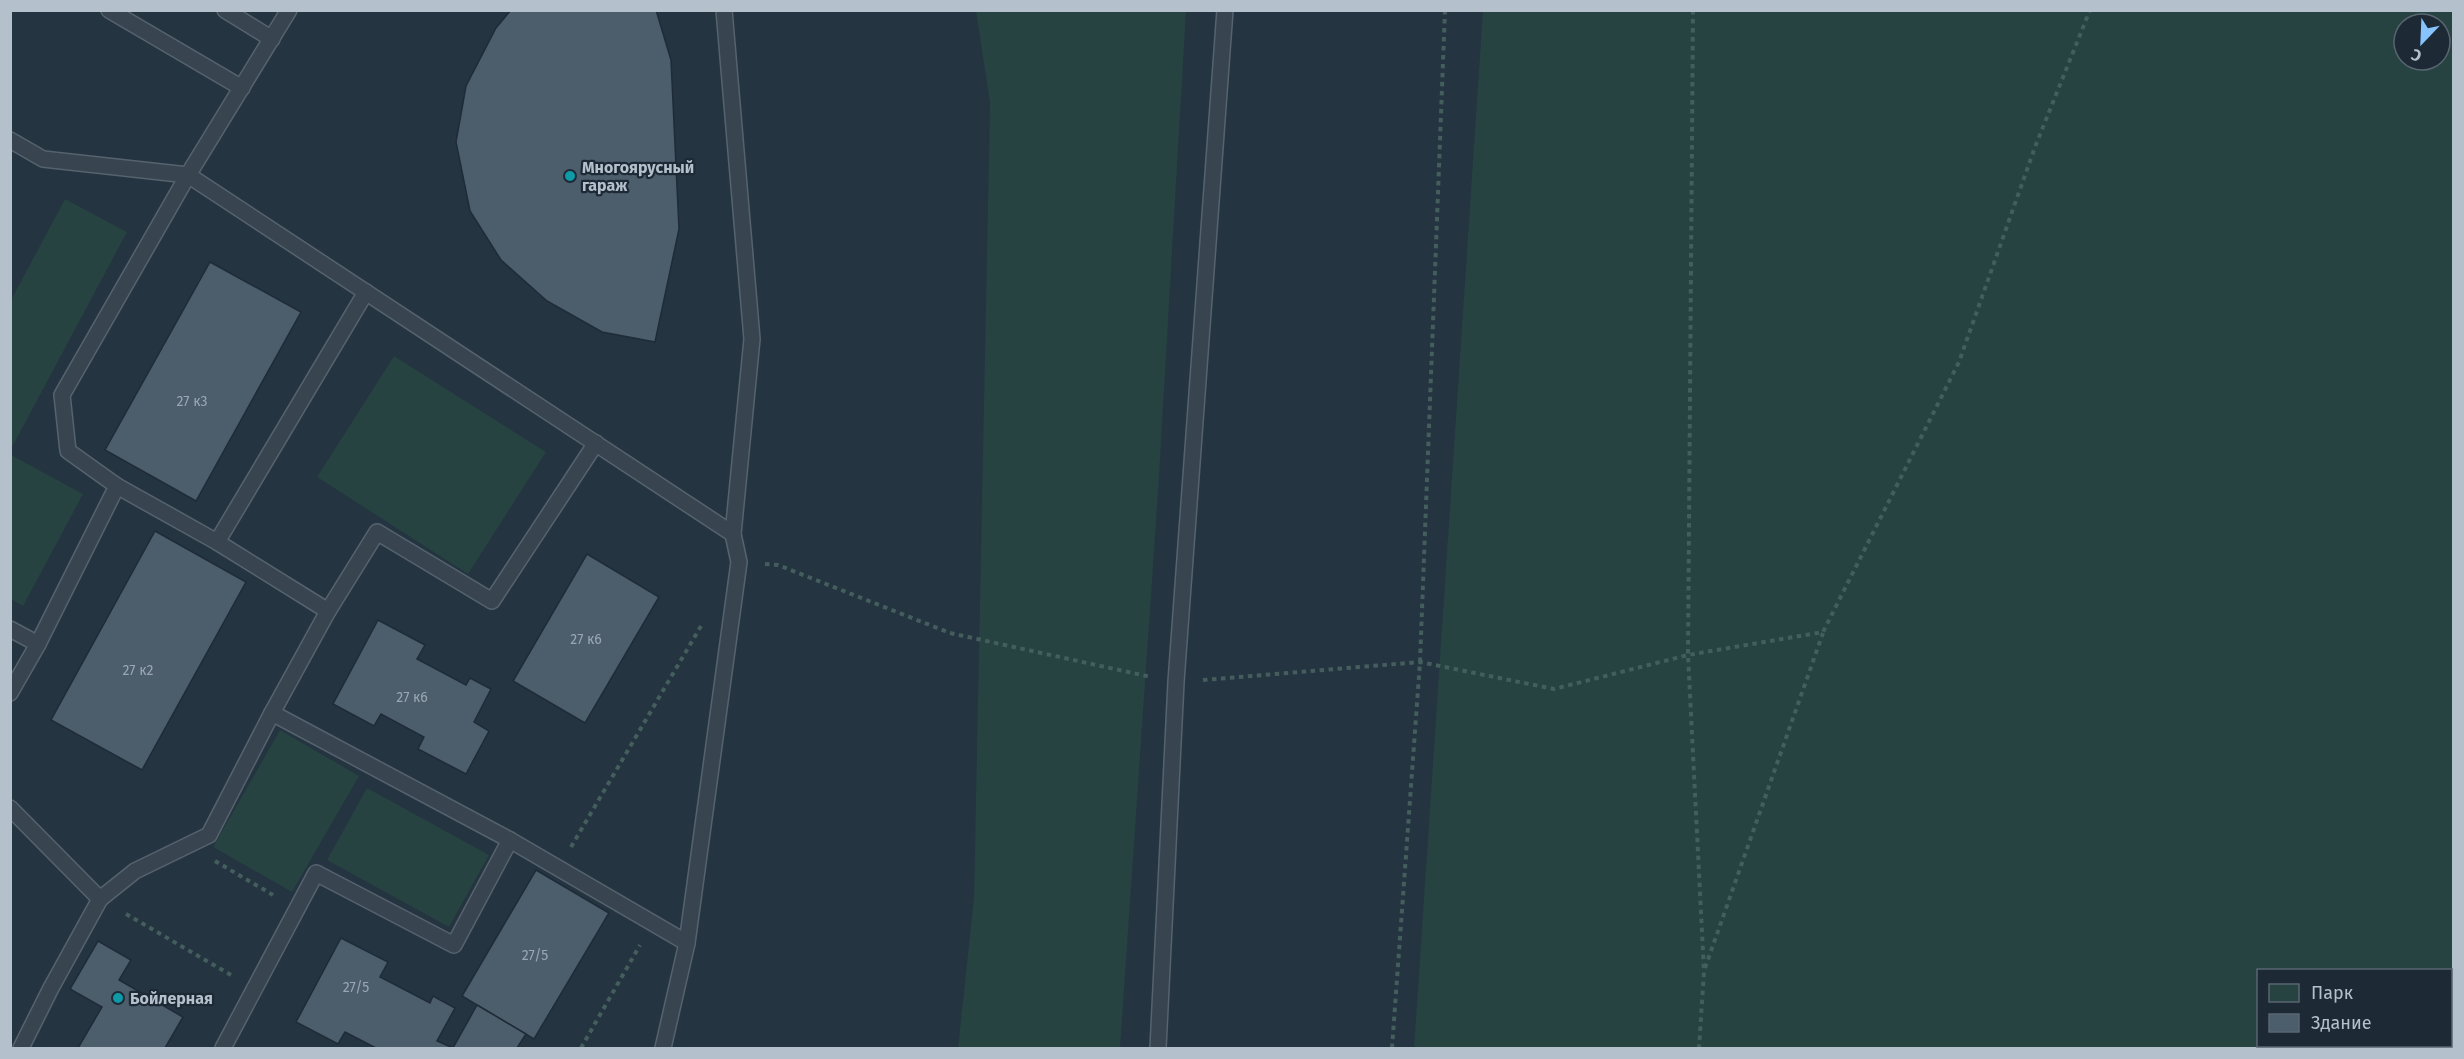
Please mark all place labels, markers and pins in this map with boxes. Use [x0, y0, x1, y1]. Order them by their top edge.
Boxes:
place label: Многоярусный гараж [582, 158, 694, 195]
marker: Многоярусный гараж [563, 169, 577, 183]
place label: Бойлерная [130, 989, 213, 1008]
marker: Бойлерная [111, 991, 125, 1005]

